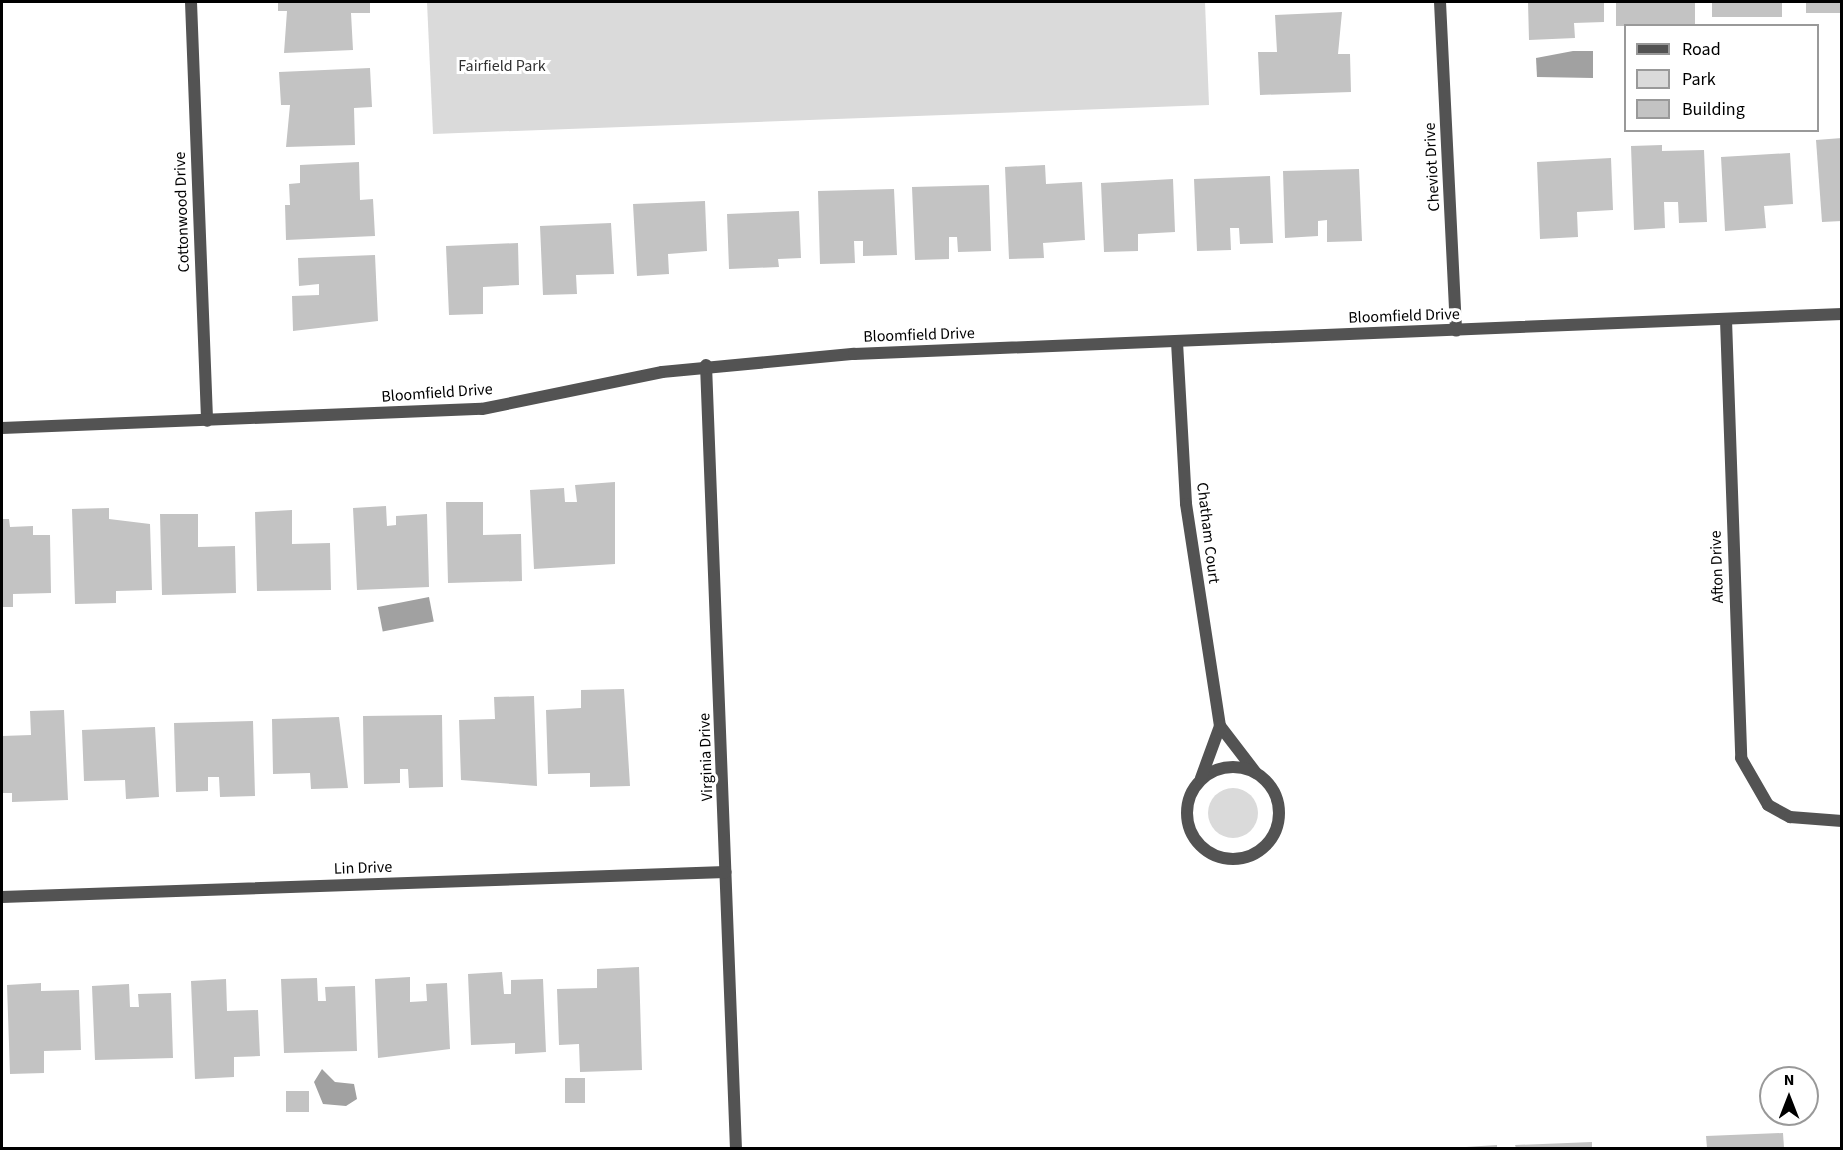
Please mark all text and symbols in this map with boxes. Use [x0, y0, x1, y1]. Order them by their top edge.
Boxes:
legend [1624, 24, 1819, 132]
text: Road [1682, 37, 1721, 62]
park label: Fairfield Park [458, 56, 546, 76]
text: Park [1682, 67, 1716, 92]
text: Building [1682, 97, 1745, 122]
street label: Cheviot Drive [1420, 122, 1444, 212]
street label: Cottonwood Drive [170, 151, 194, 273]
street label: Bloomfield Drive [1348, 304, 1460, 328]
street label: Bloomfield Drive [863, 323, 975, 347]
street label: Bloomfield Drive [381, 380, 493, 406]
street label: Chatham Court [1192, 481, 1224, 585]
street label: Afton Drive [1706, 530, 1728, 604]
street label: Virginia Drive [695, 713, 717, 801]
street label: Lin Drive [334, 857, 392, 879]
north arrow [1759, 1066, 1819, 1126]
text: N [1784, 1069, 1794, 1091]

